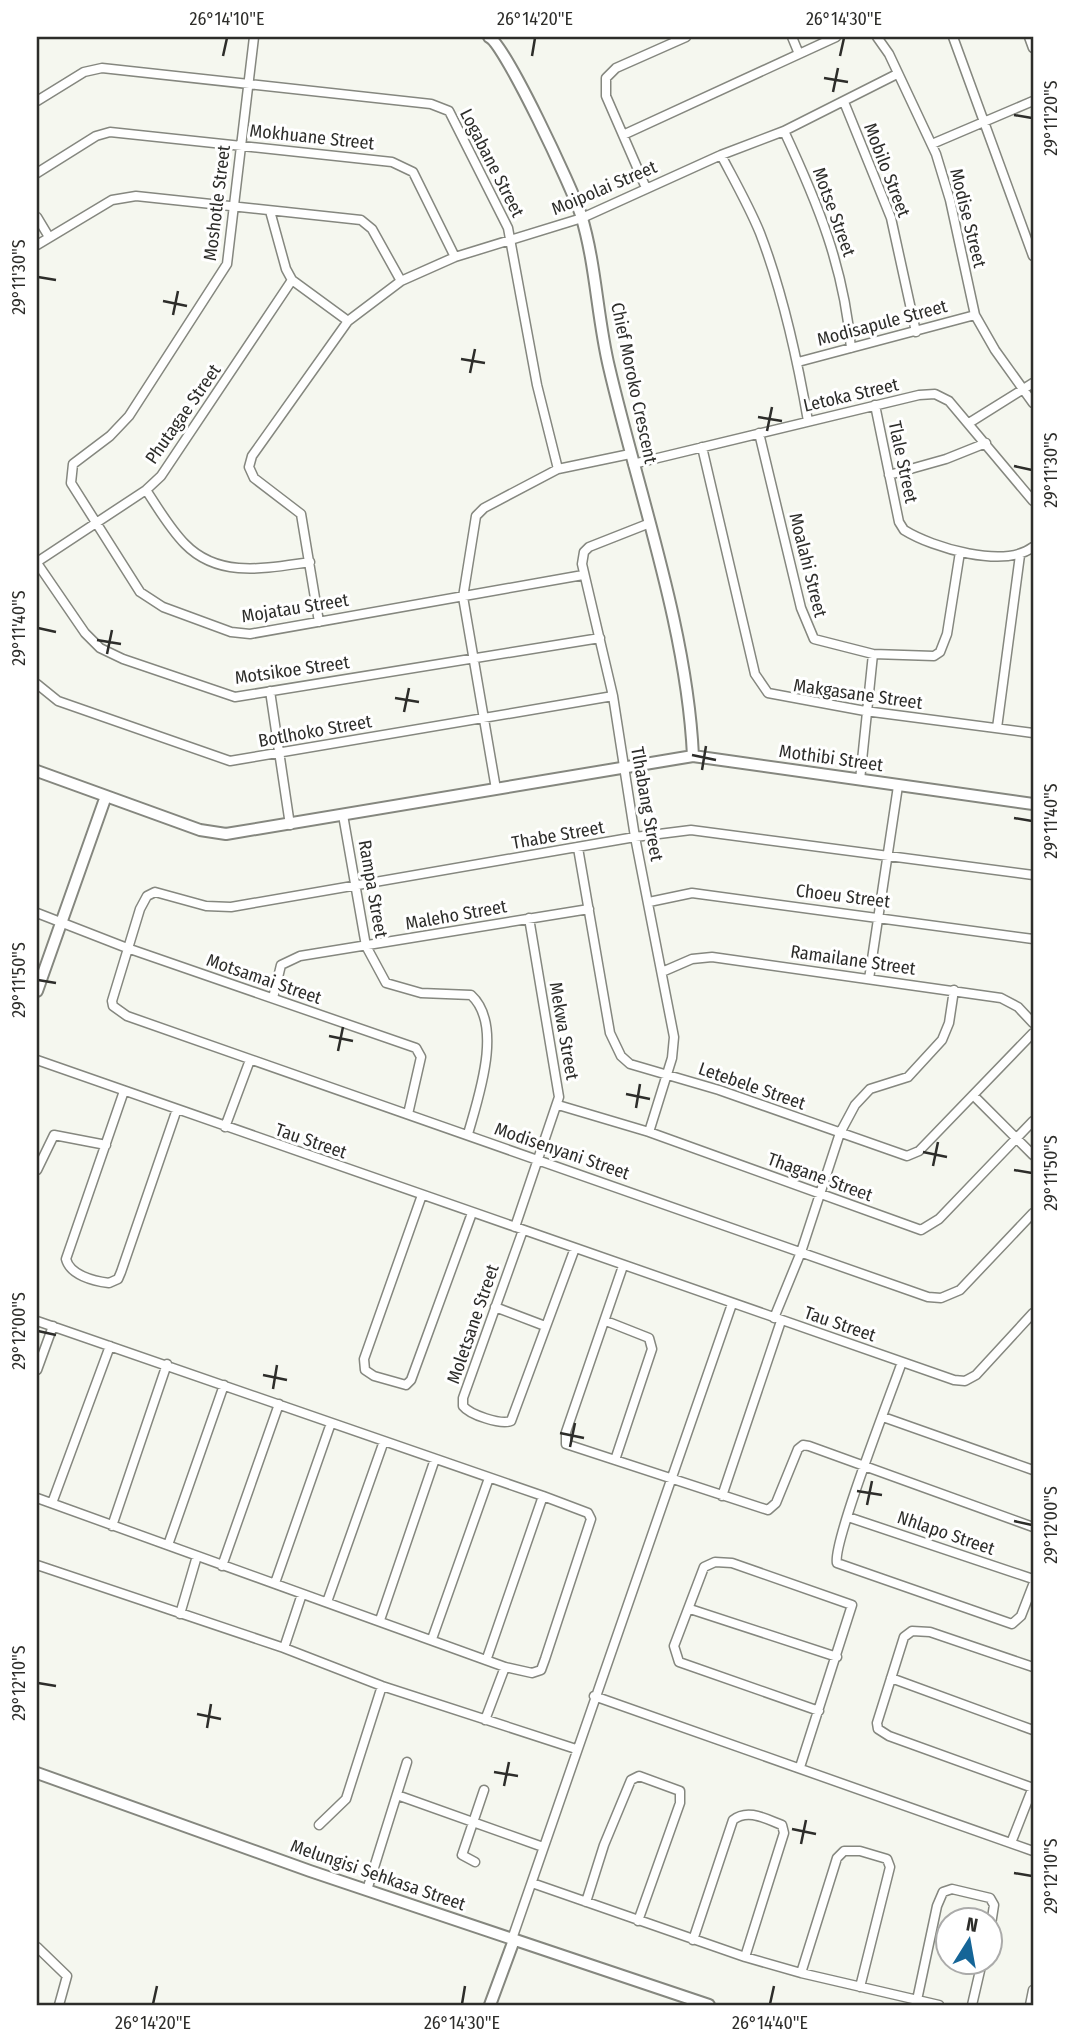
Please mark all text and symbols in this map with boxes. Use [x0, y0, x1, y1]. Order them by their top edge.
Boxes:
text: 26°14'10"E [189, 8, 265, 30]
text: 26°14'20"E [497, 8, 573, 30]
text: 26°14'30"E [806, 8, 882, 30]
text: 29°11'20"S [1040, 80, 1062, 156]
street label: Logabane Street [455, 105, 529, 221]
street label: Mokhuane Street [249, 120, 376, 154]
street label: Mobilo Street [859, 120, 915, 220]
street label: Moshotle Street [199, 144, 235, 262]
street label: Moipolai Street [548, 156, 660, 220]
street label: Motse Street [808, 164, 860, 260]
street label: Modise Street [945, 166, 991, 270]
text: 29°11'30"S [8, 239, 30, 315]
street label: Modisapule Street [814, 295, 950, 351]
street label: Chief Moroko Crescent [606, 301, 662, 466]
street label: Phutagae Street [141, 360, 226, 468]
street label: Letoka Street [801, 373, 901, 417]
street label: Tlale Street [884, 419, 922, 505]
text: 29°11'30"S [1040, 432, 1062, 508]
street label: Moalahi Street [784, 511, 832, 620]
street label: Mojatau Street [240, 589, 350, 627]
text: 29°11'40"S [8, 590, 30, 666]
street label: Motsikoe Street [233, 651, 351, 689]
street label: Makgasane Street [792, 674, 924, 714]
street label: Botlhoko Street [257, 710, 374, 752]
street label: Mothibi Street [778, 740, 885, 776]
street label: Tlhabang Street [626, 745, 668, 863]
text: 29°11'40"S [1040, 783, 1062, 859]
street label: Thabe Street [510, 816, 606, 854]
street label: Rampa Street [354, 838, 392, 940]
street label: Choeu Street [795, 879, 891, 913]
street label: Maleho Street [404, 895, 508, 935]
street label: Ramailane Street [789, 940, 917, 980]
text: 29°11'50"S [8, 942, 30, 1018]
street label: Motsamai Street [204, 949, 325, 1009]
street label: Mekwa Street [545, 980, 583, 1082]
street label: Letebele Street [696, 1057, 808, 1115]
street label: Modisenyani Street [492, 1118, 633, 1184]
street label: Tau Street [272, 1119, 350, 1164]
text: 29°11'50"S [1040, 1135, 1062, 1211]
street label: Thagane Street [764, 1148, 876, 1206]
street label: Moletsane Street [442, 1261, 504, 1387]
text: 29°12'00"S [8, 1292, 30, 1370]
street label: Tau Street [801, 1302, 879, 1347]
text: 29°12'00"S [1040, 1486, 1062, 1564]
street label: Nhlapo Street [894, 1506, 998, 1560]
text: 29°12'10"S [8, 1645, 30, 1721]
street label: Melungisi Sehkasa Street [288, 1835, 469, 1915]
text: 29°12'10"S [1040, 1838, 1062, 1914]
north arrow [934, 1906, 1004, 1976]
text: N [964, 1912, 980, 1937]
text: 26°14'20"E [115, 2012, 191, 2034]
text: 26°14'30"E [424, 2012, 500, 2034]
text: 26°14'40"E [732, 2012, 808, 2034]

